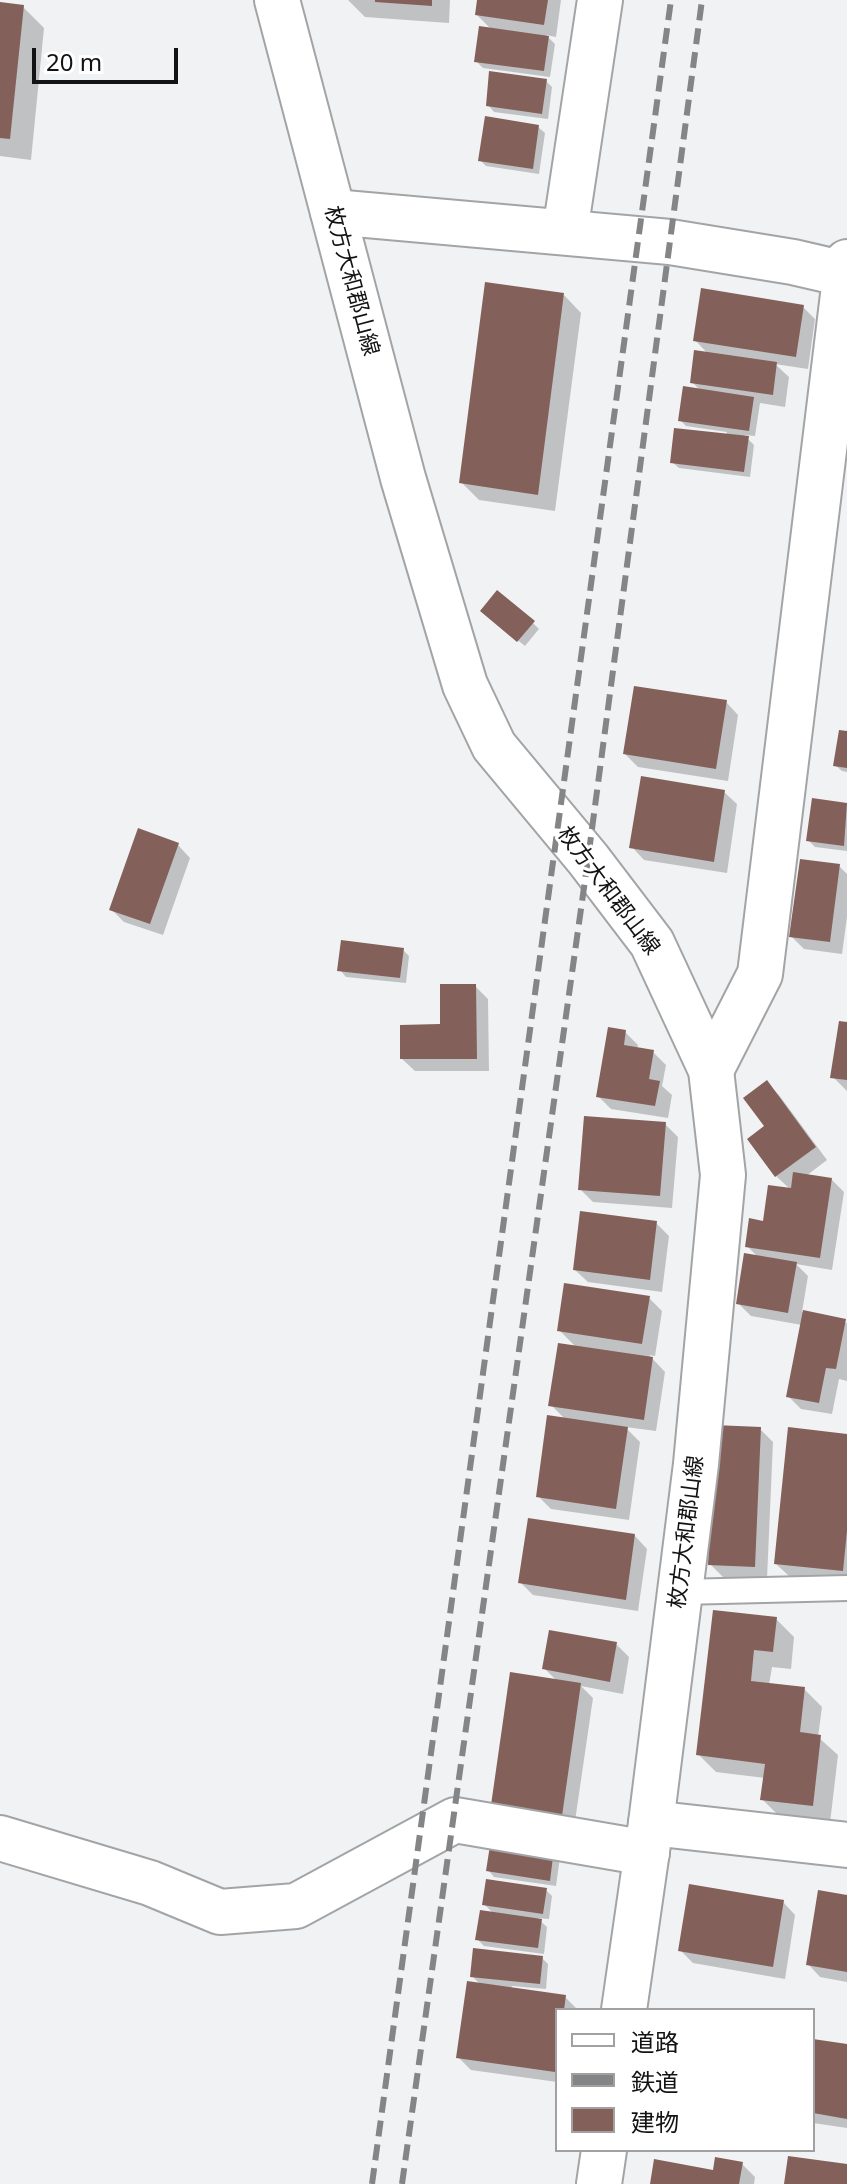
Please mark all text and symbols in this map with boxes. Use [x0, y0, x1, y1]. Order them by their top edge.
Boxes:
scale bar [36, 32, 182, 82]
text: 20 m [46, 45, 102, 78]
street label: 枚方大和郡山線 [318, 203, 384, 359]
street label: 枚方大和郡山線 [551, 822, 665, 960]
street label: 枚方大和郡山線 [665, 1454, 709, 1610]
legend [555, 2008, 815, 2152]
text: 道路 [631, 2025, 679, 2058]
text: 鉄道 [631, 2065, 679, 2098]
text: 建物 [631, 2105, 679, 2138]

